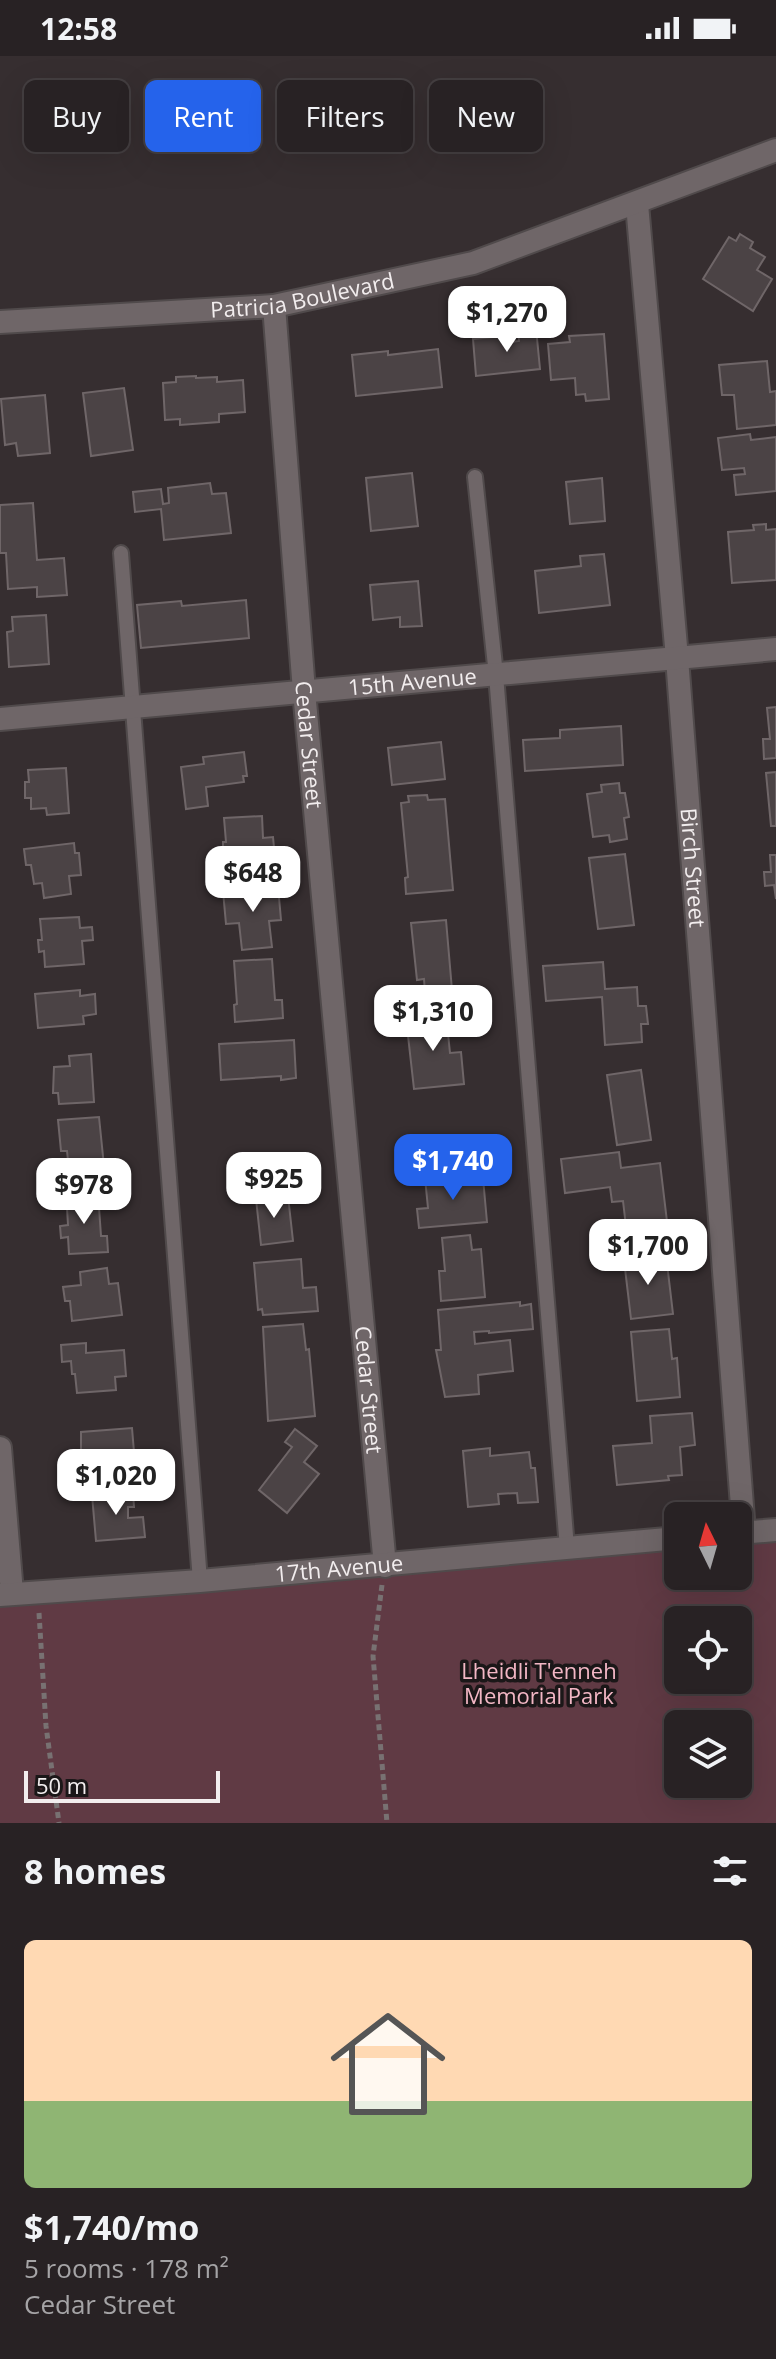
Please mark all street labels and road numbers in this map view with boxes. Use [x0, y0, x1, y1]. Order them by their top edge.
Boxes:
street label: Patricia Boulevard [209, 264, 397, 324]
street label: 15th Avenue [347, 660, 478, 702]
street label: Cedar Street [289, 680, 331, 810]
street label: Birch Street [675, 807, 714, 929]
street label: Cedar Street [349, 1325, 391, 1455]
street label: 17th Avenue [273, 1547, 404, 1588]

